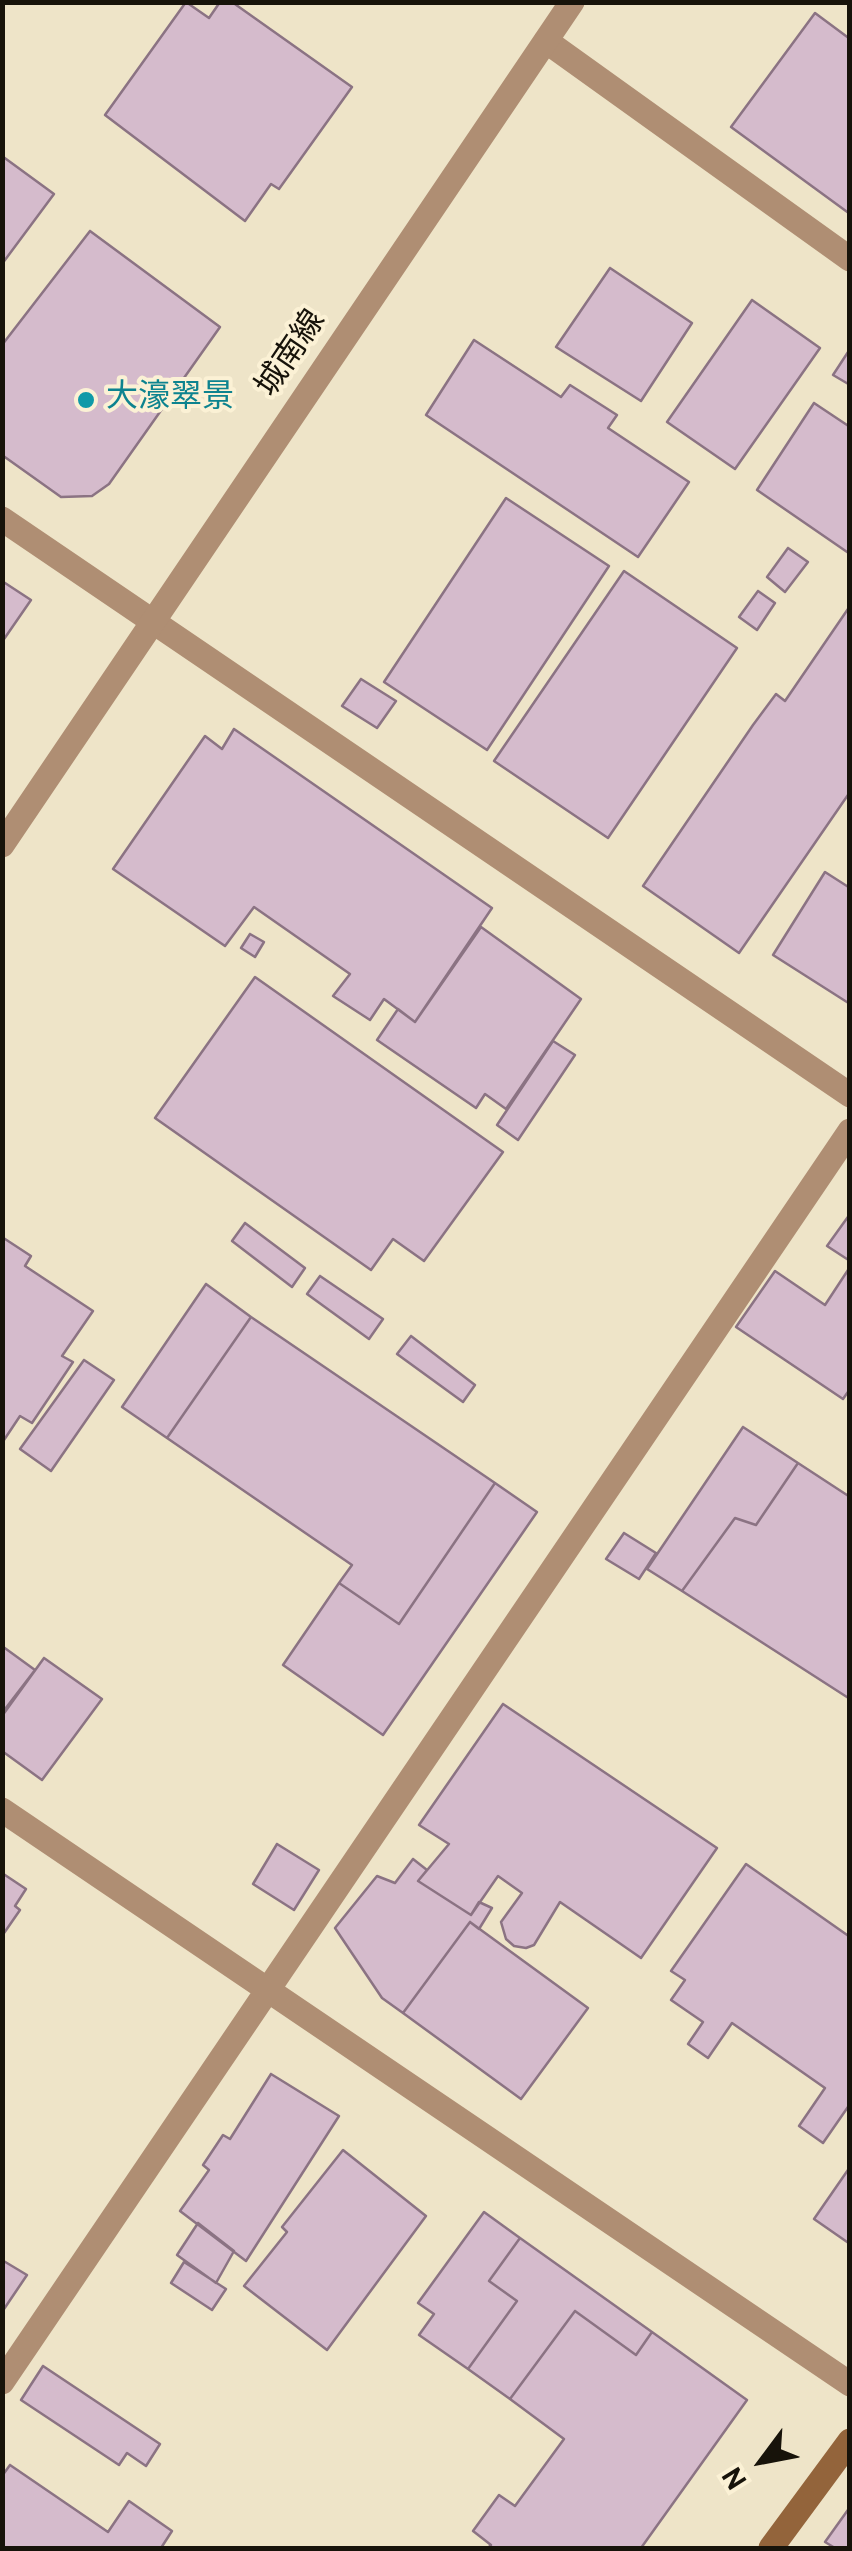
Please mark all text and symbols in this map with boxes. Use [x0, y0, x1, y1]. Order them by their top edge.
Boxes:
street label: 城南線 [250, 304, 336, 406]
place label: 大濠翠景 [106, 381, 234, 419]
marker: 大濠翠景 [75, 389, 97, 411]
north arrow [712, 2411, 812, 2511]
text: N [716, 2459, 757, 2495]

